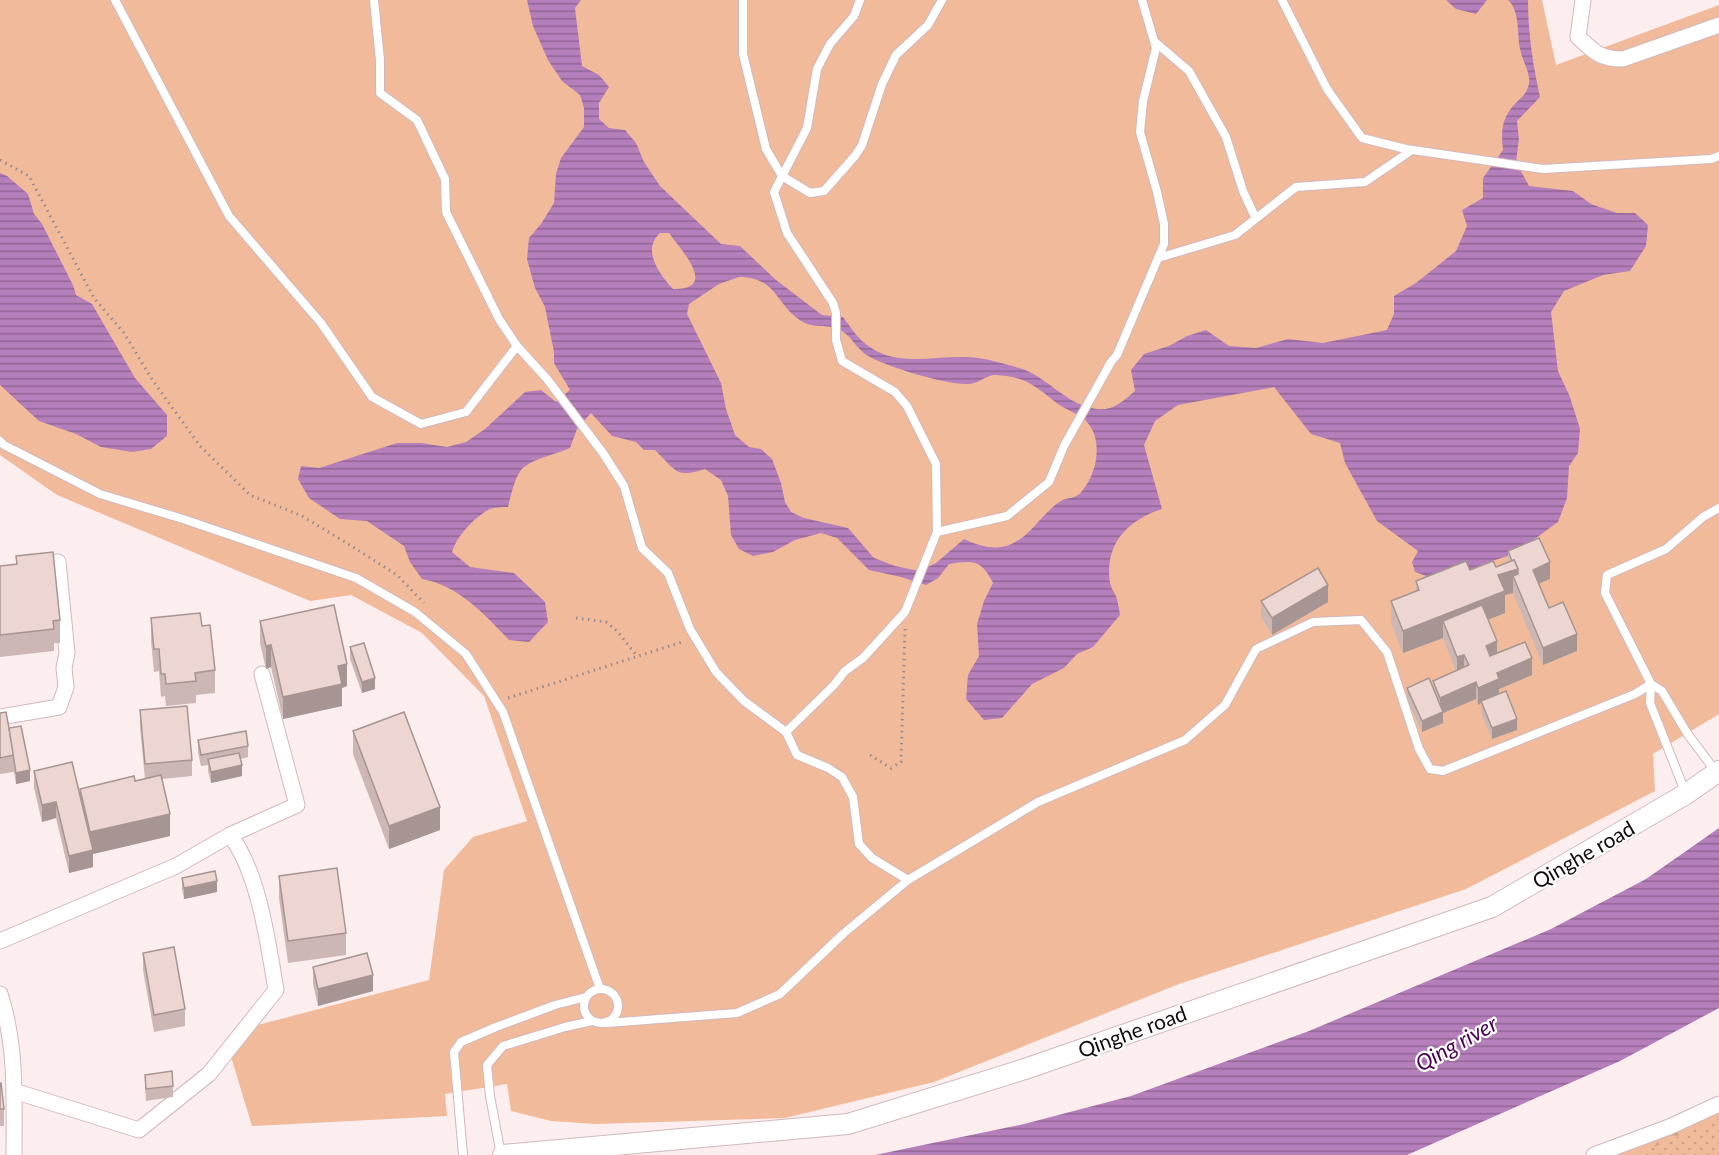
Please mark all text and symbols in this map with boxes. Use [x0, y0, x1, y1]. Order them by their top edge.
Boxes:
street label: Qinghe road [1527, 815, 1639, 893]
street label: Qinghe road [1074, 1000, 1190, 1062]
water label: Qing river [1410, 1009, 1502, 1077]

